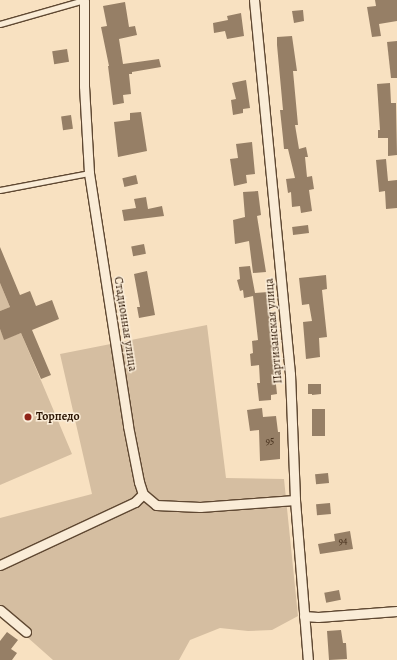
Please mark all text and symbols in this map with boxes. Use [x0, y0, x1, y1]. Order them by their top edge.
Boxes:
street label: Стадионная улица [110, 276, 140, 372]
street label: Партизанская улица [262, 278, 286, 384]
place label: Торпедо [36, 410, 79, 424]
marker: Торпедо [23, 412, 33, 422]
house number: 95 [266, 435, 274, 447]
house number: 94 [338, 535, 348, 547]

